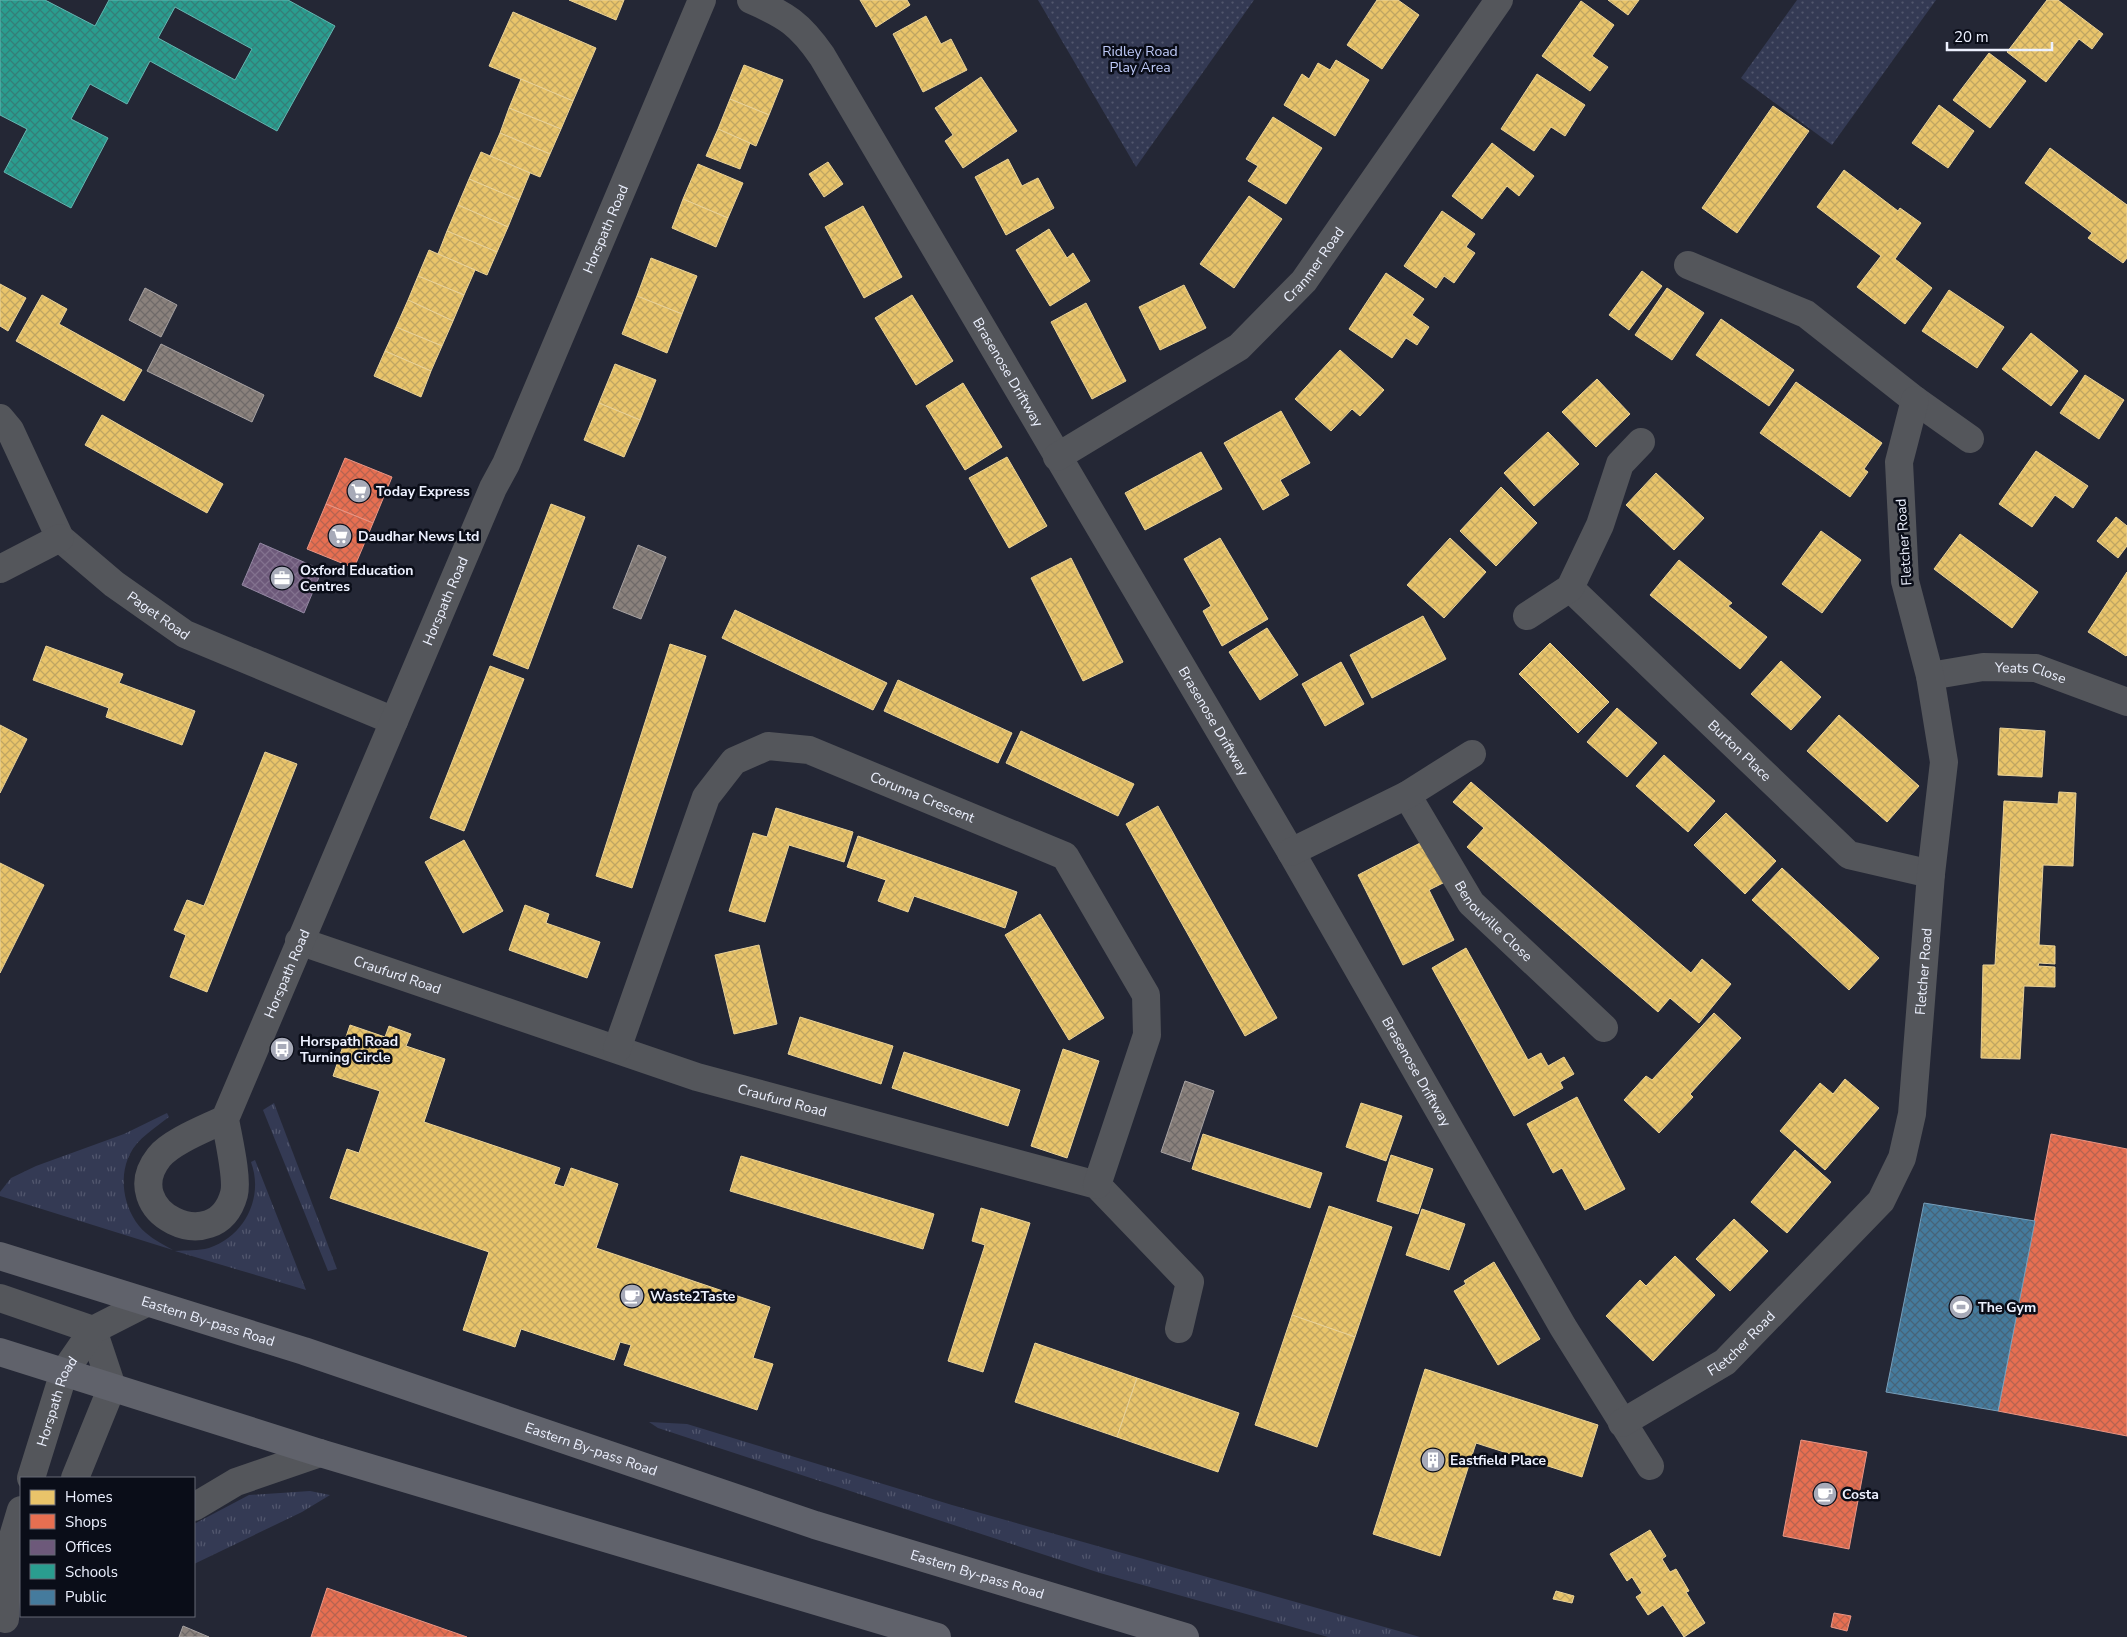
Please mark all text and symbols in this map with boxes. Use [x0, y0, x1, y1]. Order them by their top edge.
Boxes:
scale bar [1947, 20, 2052, 52]
text: 20 m [1954, 27, 1989, 47]
park label: Ridley Road Play Area [1102, 42, 1178, 77]
street label: Horspath Road [578, 182, 632, 276]
street label: Cranmer Road [1279, 223, 1348, 307]
street label: Brasenose Driftway [969, 314, 1048, 431]
supermarket icon: Today Express [346, 478, 372, 504]
place label: Today Express [376, 482, 470, 501]
street label: Fletcher Road [1891, 498, 1917, 586]
supermarket icon: Daudhar News Ltd [327, 523, 353, 549]
place label: Daudhar News Ltd [358, 527, 479, 546]
street label: Horspath Road [418, 553, 472, 648]
place label: Oxford Education Centres [300, 561, 413, 596]
office icon: Oxford Education Centres [269, 565, 295, 591]
street label: Paget Road [123, 587, 194, 644]
street label: Yeats Close [1994, 658, 2069, 688]
street label: Brasenose Driftway [1174, 663, 1254, 780]
street label: Burton Place [1704, 716, 1776, 785]
street label: Corunna Crescent [867, 767, 978, 827]
street label: Benouville Close [1450, 877, 1537, 966]
street label: Horspath Road [259, 926, 314, 1021]
street label: Fletcher Road [1910, 927, 1936, 1016]
street label: Craufurd Road [351, 951, 444, 998]
street label: Brasenose Driftway [1378, 1013, 1456, 1131]
place label: Horspath Road Turning Circle [300, 1032, 398, 1067]
bus stop icon: Horspath Road Turning Circle [269, 1036, 295, 1062]
street label: Craufurd Road [736, 1079, 829, 1121]
cafe icon: Waste2Taste [619, 1283, 645, 1309]
place label: Waste2Taste [650, 1287, 736, 1306]
street label: Eastern By-pass Road [139, 1291, 277, 1351]
sports icon: The Gym [1948, 1294, 1974, 1320]
place label: The Gym [1978, 1298, 2036, 1317]
street label: Fletcher Road [1704, 1307, 1779, 1380]
street label: Horspath Road [32, 1352, 82, 1449]
street label: Eastern By-pass Road [523, 1417, 660, 1480]
building icon: Eastfield Place [1420, 1447, 1446, 1473]
place label: Eastfield Place [1450, 1451, 1546, 1470]
legend [20, 1477, 195, 1617]
cafe icon: Costa [1812, 1481, 1838, 1507]
place label: Costa [1842, 1485, 1879, 1504]
text: Homes [65, 1487, 113, 1507]
text: Shops [65, 1512, 107, 1532]
text: Offices [65, 1537, 112, 1557]
street label: Eastern By-pass Road [908, 1545, 1047, 1603]
text: Schools [65, 1562, 118, 1582]
text: Public [65, 1587, 106, 1607]

